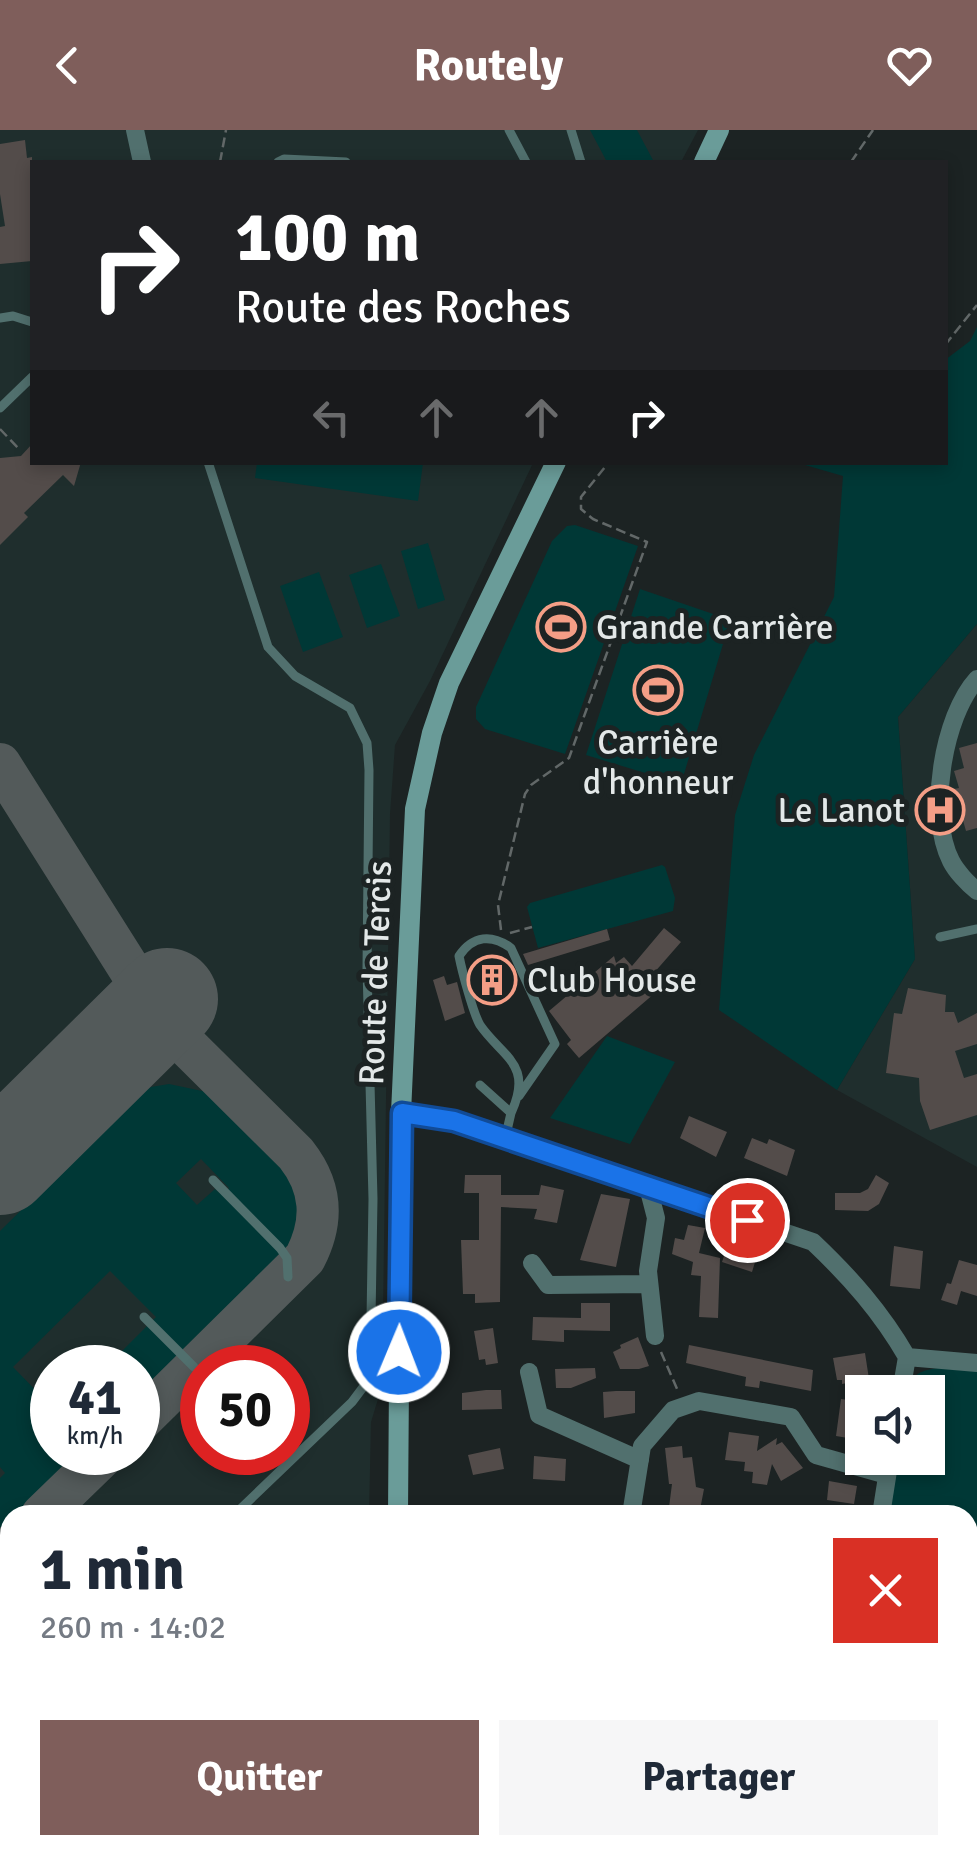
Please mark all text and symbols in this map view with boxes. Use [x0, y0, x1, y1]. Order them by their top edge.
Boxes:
icon: back [40, 38, 95, 93]
text: Routely [414, 38, 563, 93]
icon: heart [882, 38, 937, 93]
text: 100 m [235, 194, 420, 280]
icon: right [70, 200, 200, 330]
text: Route des Roches [235, 280, 571, 335]
icon: left [304, 390, 359, 445]
icon: ahead [409, 390, 464, 445]
icon: ahead [514, 390, 569, 445]
icon: right [619, 390, 674, 445]
sports icon: Grande Carrière [535, 601, 587, 653]
place label: Grande Carrière [596, 606, 833, 649]
sports icon: Carrière d'honneur [632, 664, 684, 716]
place label: Carrière d'honneur [583, 721, 733, 804]
hospital icon: Le Lanot [914, 784, 966, 836]
place label: Le Lanot [778, 789, 905, 832]
street label: Route de Tercis [350, 860, 401, 1086]
building icon: Club House [466, 954, 518, 1006]
place label: Club House [527, 959, 697, 1002]
pin [705, 1178, 790, 1263]
icon: arrive [720, 1193, 775, 1248]
position arrow [347, 1300, 451, 1404]
speed limit sign: 50 [180, 1345, 310, 1475]
text: 41 [68, 1367, 122, 1429]
map controls [845, 1375, 945, 1475]
button: sound [845, 1375, 945, 1475]
text: km/h [67, 1420, 123, 1451]
text: 1 min [40, 1533, 185, 1607]
button: close [833, 1538, 938, 1643]
text: 260 m · 14:02 [40, 1608, 226, 1647]
button: Quitter [40, 1720, 479, 1835]
button: Partager [499, 1720, 938, 1835]

